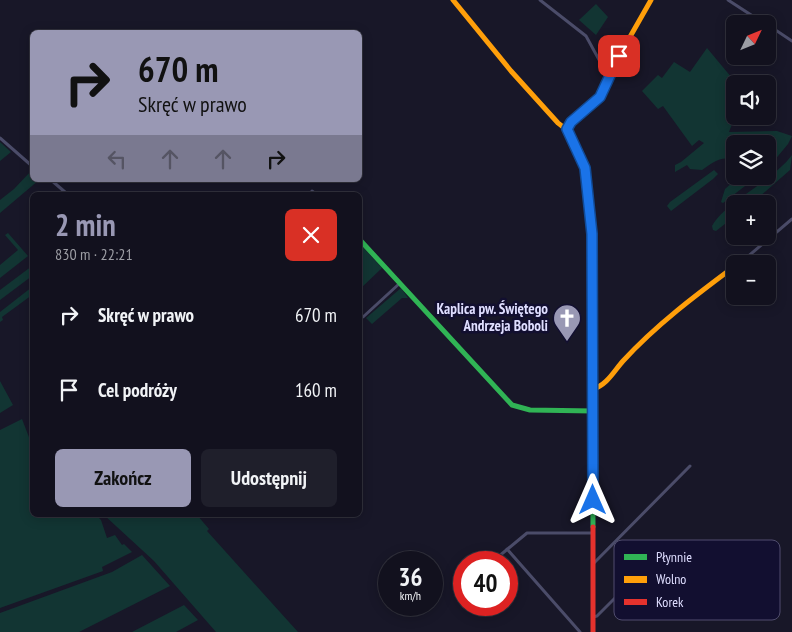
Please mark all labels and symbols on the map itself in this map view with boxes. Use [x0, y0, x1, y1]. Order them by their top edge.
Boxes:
north arrow [726, 15, 776, 65]
pin [598, 35, 640, 77]
place label: Kaplica pw. Świętego Andrzeja Boboli [436, 299, 548, 335]
church icon: Kaplica pw. Świętego Andrzeja Boboli [552, 303, 582, 342]
position arrow [566, 473, 618, 525]
legend [614, 540, 780, 620]
text: Płynnie [656, 548, 692, 566]
speed limit sign: 40 [453, 551, 518, 616]
text: Wolno [656, 570, 686, 588]
text: Korek [656, 593, 684, 611]

